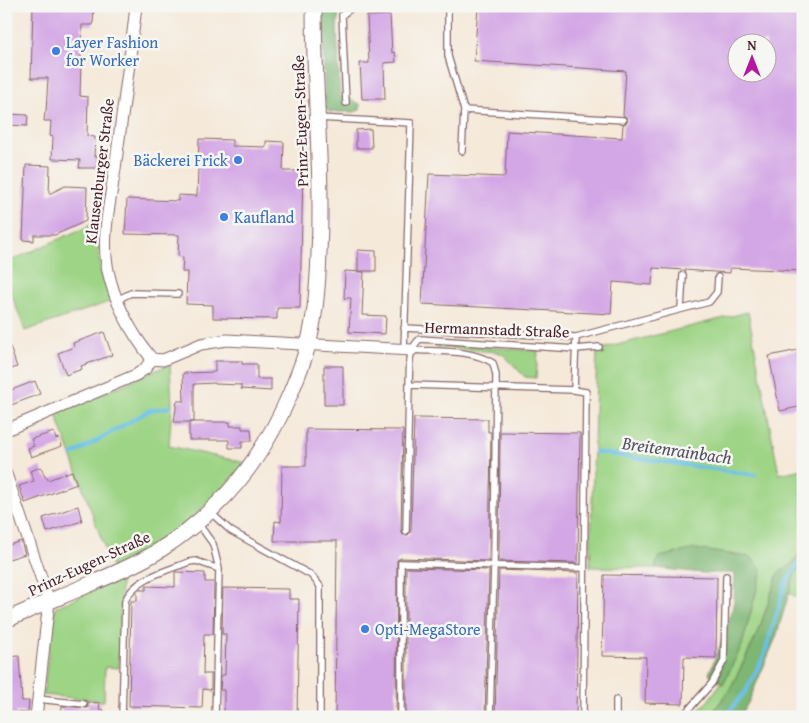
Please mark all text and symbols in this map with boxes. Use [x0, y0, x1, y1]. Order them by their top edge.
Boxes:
place label: Layer Fashion for Worker [66, 30, 158, 72]
north arrow [726, 32, 776, 82]
text: N [747, 35, 757, 55]
marker: Layer Fashion for Worker [50, 45, 62, 57]
street label: Prinz-Eugen-Straße [286, 55, 314, 187]
street label: Klausenburger Straße [78, 97, 120, 245]
place label: Bäckerei Frick [133, 148, 229, 172]
marker: Bäckerei Frick [232, 154, 244, 166]
place label: Kaufland [234, 205, 295, 229]
marker: Kaufland [218, 211, 230, 223]
street label: Hermannstadt Straße [424, 314, 570, 344]
water label: Breitenrainbach [619, 429, 734, 471]
street label: Prinz-Eugen-Straße [24, 524, 154, 602]
place label: Opti-MegaStore [375, 617, 481, 641]
marker: Opti-MegaStore [359, 623, 371, 635]

